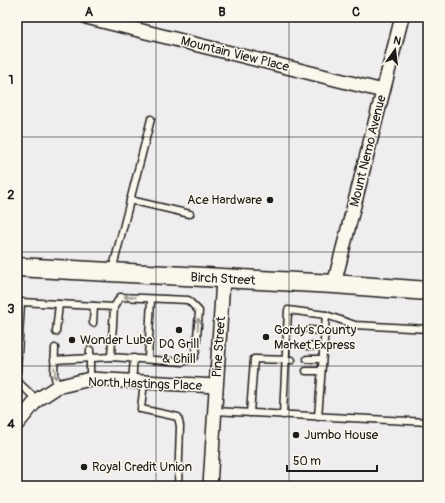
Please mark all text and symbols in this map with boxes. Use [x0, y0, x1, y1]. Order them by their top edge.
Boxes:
text: A [85, 4, 94, 20]
text: B [218, 4, 226, 20]
text: C [352, 4, 360, 20]
north arrow [375, 30, 415, 70]
street label: Mountain View Place [179, 33, 291, 75]
text: N [392, 34, 403, 48]
text: 1 [8, 72, 14, 88]
street label: Mount Nemo Avenue [346, 93, 390, 209]
text: 2 [7, 187, 15, 203]
place label: Ace Hardware [187, 192, 263, 208]
marker: Ace Hardware [265, 195, 275, 205]
street label: Birch Street [190, 269, 257, 289]
one-way arrow [124, 294, 137, 301]
text: 3 [7, 301, 15, 317]
street label: Pine Street [209, 315, 229, 378]
one-way arrow [194, 318, 202, 331]
place label: Gordy's County Market Express [274, 322, 357, 353]
marker: DQ Grill & Chill [174, 325, 184, 335]
place label: Wonder Lube [80, 332, 153, 348]
marker: Gordy's County Market Express [261, 332, 271, 342]
marker: Wonder Lube [67, 335, 77, 345]
place label: DQ Grill & Chill [159, 336, 199, 367]
one-way arrow [51, 366, 59, 379]
street label: North Hastings Place [88, 374, 203, 394]
text: 4 [7, 416, 15, 432]
place label: Jumbo House [304, 427, 379, 443]
marker: Jumbo House [291, 430, 301, 440]
scale bar [287, 447, 377, 473]
text: 50 m [293, 454, 321, 469]
place label: Royal Credit Union [92, 459, 192, 475]
marker: Royal Credit Union [79, 462, 89, 472]

